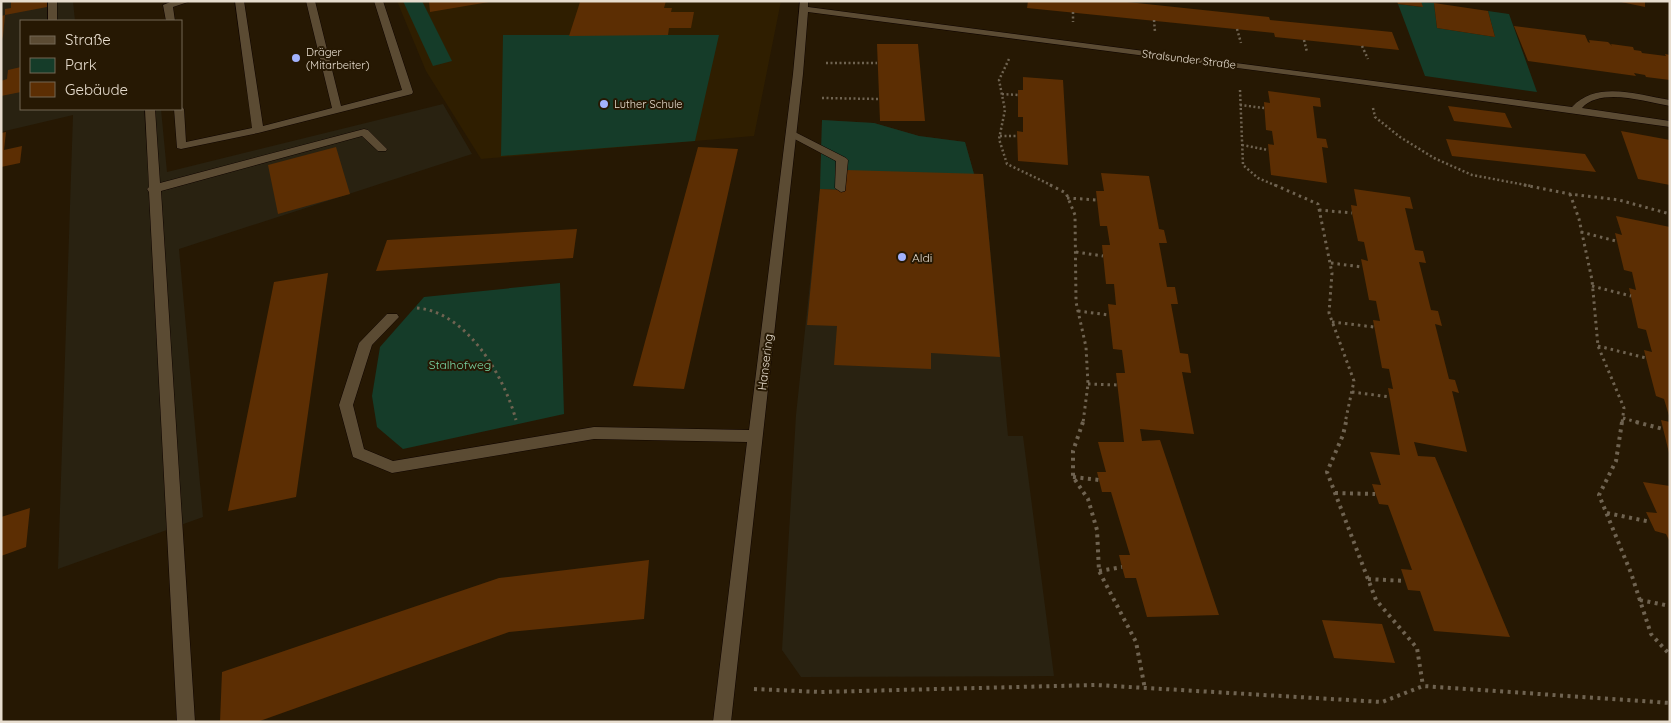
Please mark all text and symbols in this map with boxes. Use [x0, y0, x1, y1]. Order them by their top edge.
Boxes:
legend [20, 20, 182, 110]
text: Straße [65, 30, 111, 49]
place label: Dräger (Mitarbeiter) [306, 45, 370, 72]
street label: Stralsunder Straße [1141, 46, 1237, 72]
marker: Dräger (Mitarbeiter) [290, 52, 302, 64]
text: Park [65, 55, 97, 74]
text: Gebäude [65, 80, 128, 99]
place label: Luther Schule [614, 97, 683, 111]
marker: Luther Schule [598, 98, 610, 110]
place label: Aldi [912, 250, 932, 265]
marker: Aldi [896, 251, 908, 263]
street label: Hansering [754, 333, 776, 391]
park label: Stalhofweg [429, 357, 491, 372]

